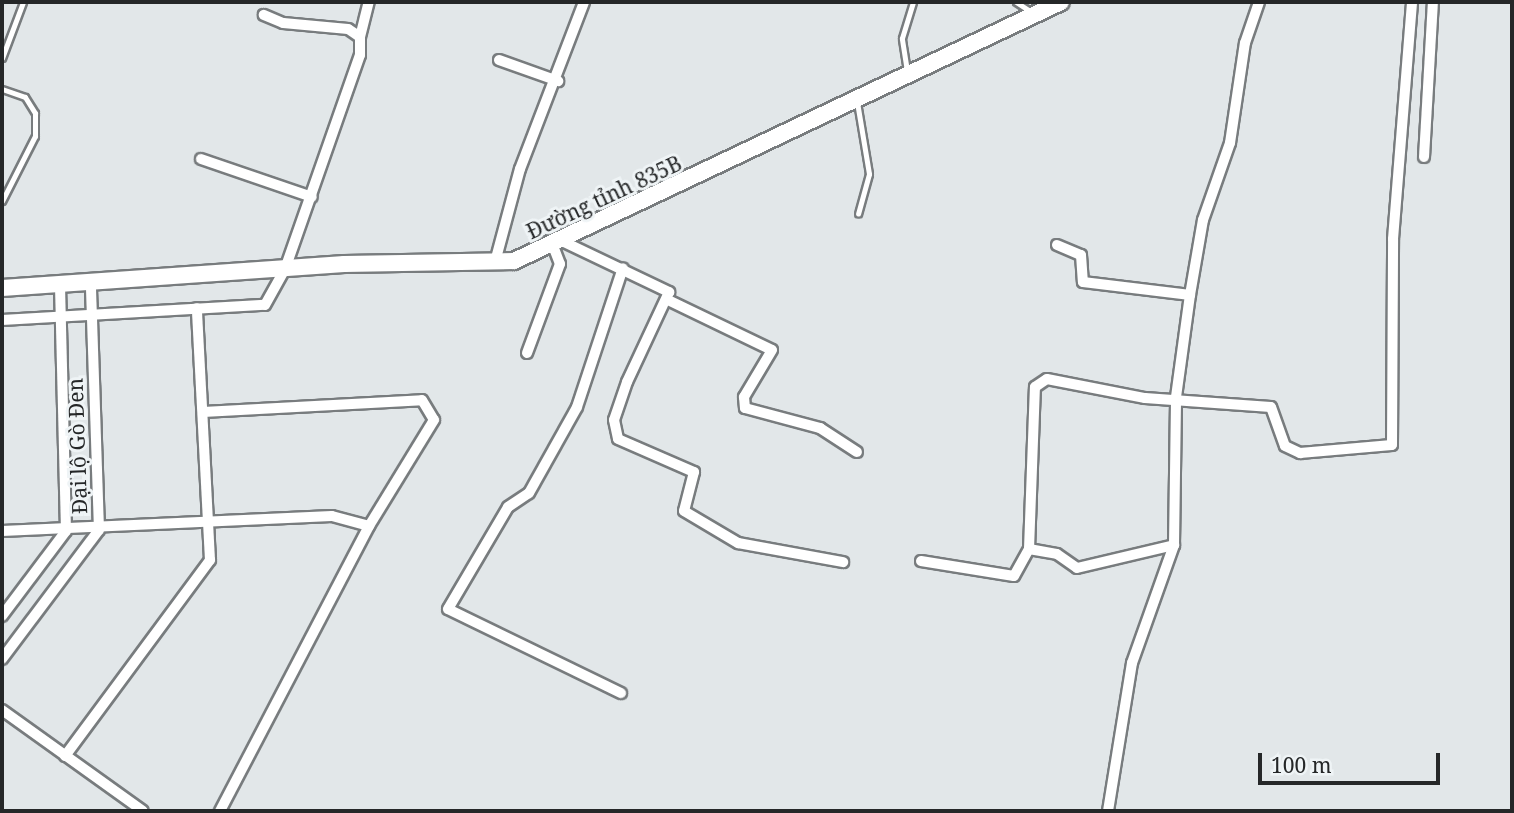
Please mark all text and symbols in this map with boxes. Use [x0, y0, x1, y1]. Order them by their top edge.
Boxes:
street label: Đường tỉnh 835B [522, 150, 686, 244]
street label: Đại lộ Gò Đen [62, 378, 92, 514]
scale bar [1262, 740, 1444, 784]
text: 100 m [1271, 751, 1332, 779]

